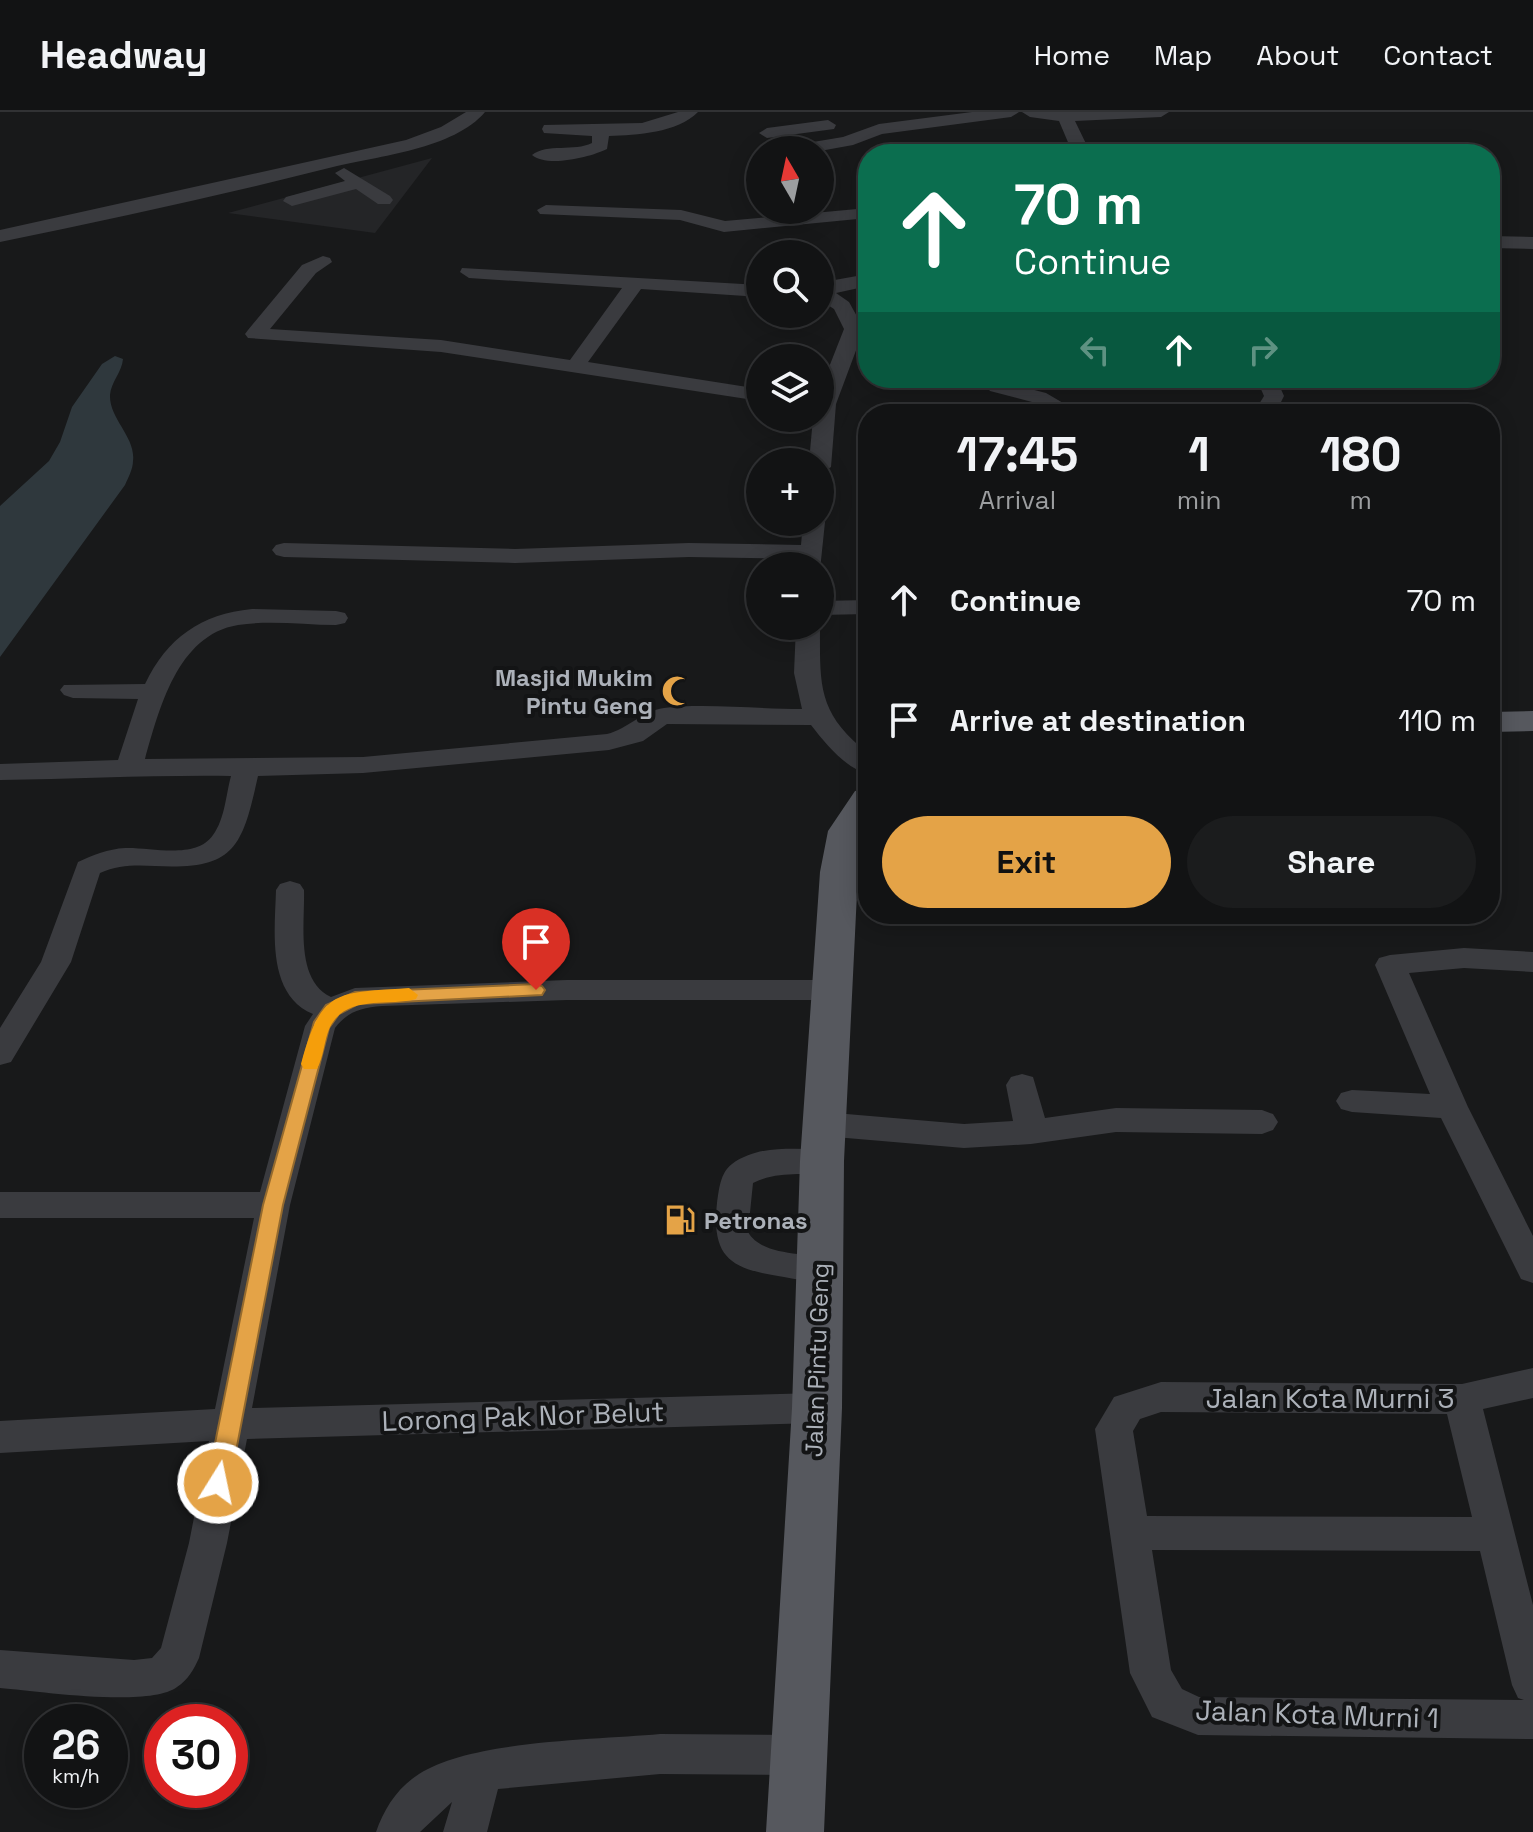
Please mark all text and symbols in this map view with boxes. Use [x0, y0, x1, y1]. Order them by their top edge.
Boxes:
text: Headway [40, 31, 207, 79]
text: Home [1034, 37, 1110, 73]
text: Map [1154, 37, 1212, 73]
text: About [1256, 37, 1339, 73]
text: Contact [1383, 37, 1493, 73]
north arrow [746, 136, 834, 224]
map controls [746, 136, 834, 640]
text: 70 m [1014, 169, 1143, 240]
icon: ahead [882, 176, 986, 280]
text: Continue [1014, 239, 1171, 285]
button: search [746, 240, 834, 328]
icon: left [1073, 328, 1117, 372]
icon: ahead [1157, 328, 1201, 372]
icon: right [1241, 328, 1285, 372]
button: layers [746, 344, 834, 432]
text: 17:45 [956, 424, 1078, 485]
text: 1 [1188, 424, 1210, 485]
text: 180 [1320, 424, 1402, 485]
button: + [746, 448, 834, 536]
text: Arrival [979, 483, 1056, 517]
text: min [1177, 483, 1221, 517]
text: m [1350, 483, 1372, 517]
button: − [746, 552, 834, 640]
icon: ahead [882, 578, 926, 622]
text: Continue [950, 581, 1081, 620]
text: 70 m [1407, 581, 1476, 620]
place label: Masjid Mukim Pintu Geng [495, 662, 653, 721]
mosque icon: Masjid Mukim Pintu Geng [660, 674, 694, 708]
icon: arrive [882, 698, 926, 742]
text: Arrive at destination [950, 701, 1246, 740]
text: 110 m [1398, 701, 1476, 740]
button: Exit [882, 816, 1171, 908]
button: Share [1187, 816, 1476, 908]
pin [502, 908, 570, 990]
icon: arrive [514, 920, 558, 964]
fuel station icon: Petronas [663, 1203, 697, 1237]
place label: Petronas [704, 1205, 808, 1236]
street label: Jalan Pintu Geng [798, 1262, 836, 1458]
street label: Jalan Kota Murni 3 [1206, 1380, 1454, 1416]
street label: Lorong Pak Nor Belut [381, 1393, 665, 1439]
position arrow [176, 1441, 260, 1525]
street label: Jalan Kota Murni 1 [1195, 1692, 1439, 1736]
speed limit sign: 30 [144, 1704, 248, 1808]
text: 26 [52, 1720, 100, 1771]
text: km/h [52, 1763, 100, 1789]

